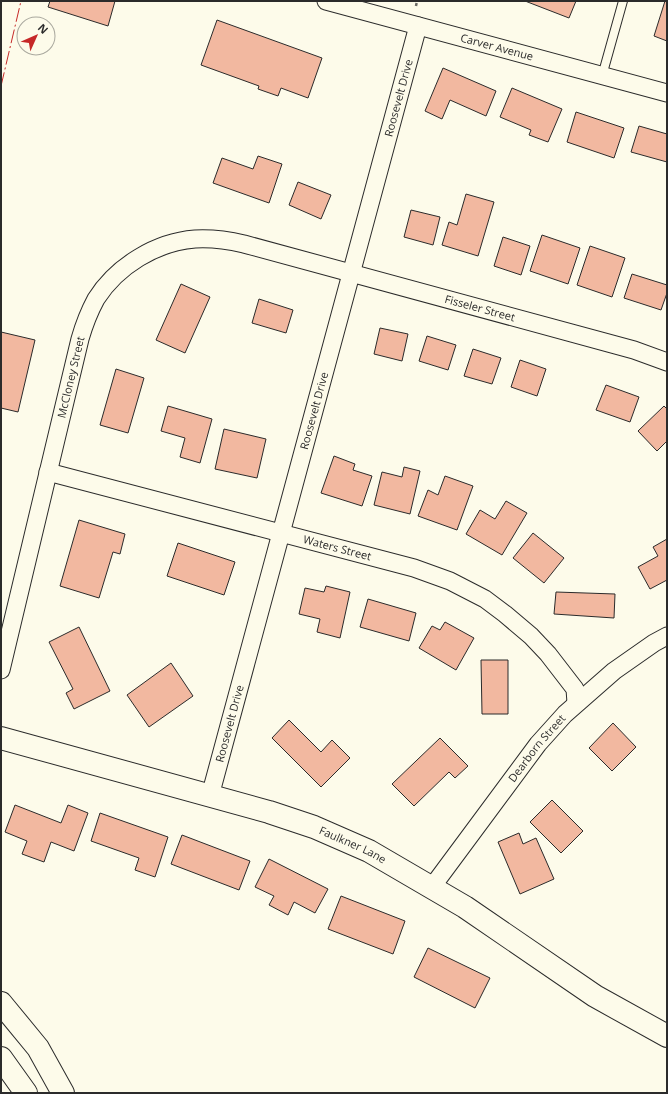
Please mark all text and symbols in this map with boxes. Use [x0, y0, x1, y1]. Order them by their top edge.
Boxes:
north arrow [16, 16, 56, 56]
text: N [35, 20, 52, 37]
street label: Carver Avenue [459, 30, 535, 64]
street label: Roosevelt Drive [380, 57, 416, 138]
street label: Fisseler Street [443, 291, 517, 324]
street label: McCloney Street [53, 334, 87, 420]
street label: Roosevelt Drive [296, 370, 331, 451]
street label: Waters Street [302, 531, 373, 564]
street label: Roosevelt Drive [211, 683, 247, 764]
street label: Dearborn Street [504, 711, 568, 785]
street label: Faulkner Lane [317, 822, 389, 866]

